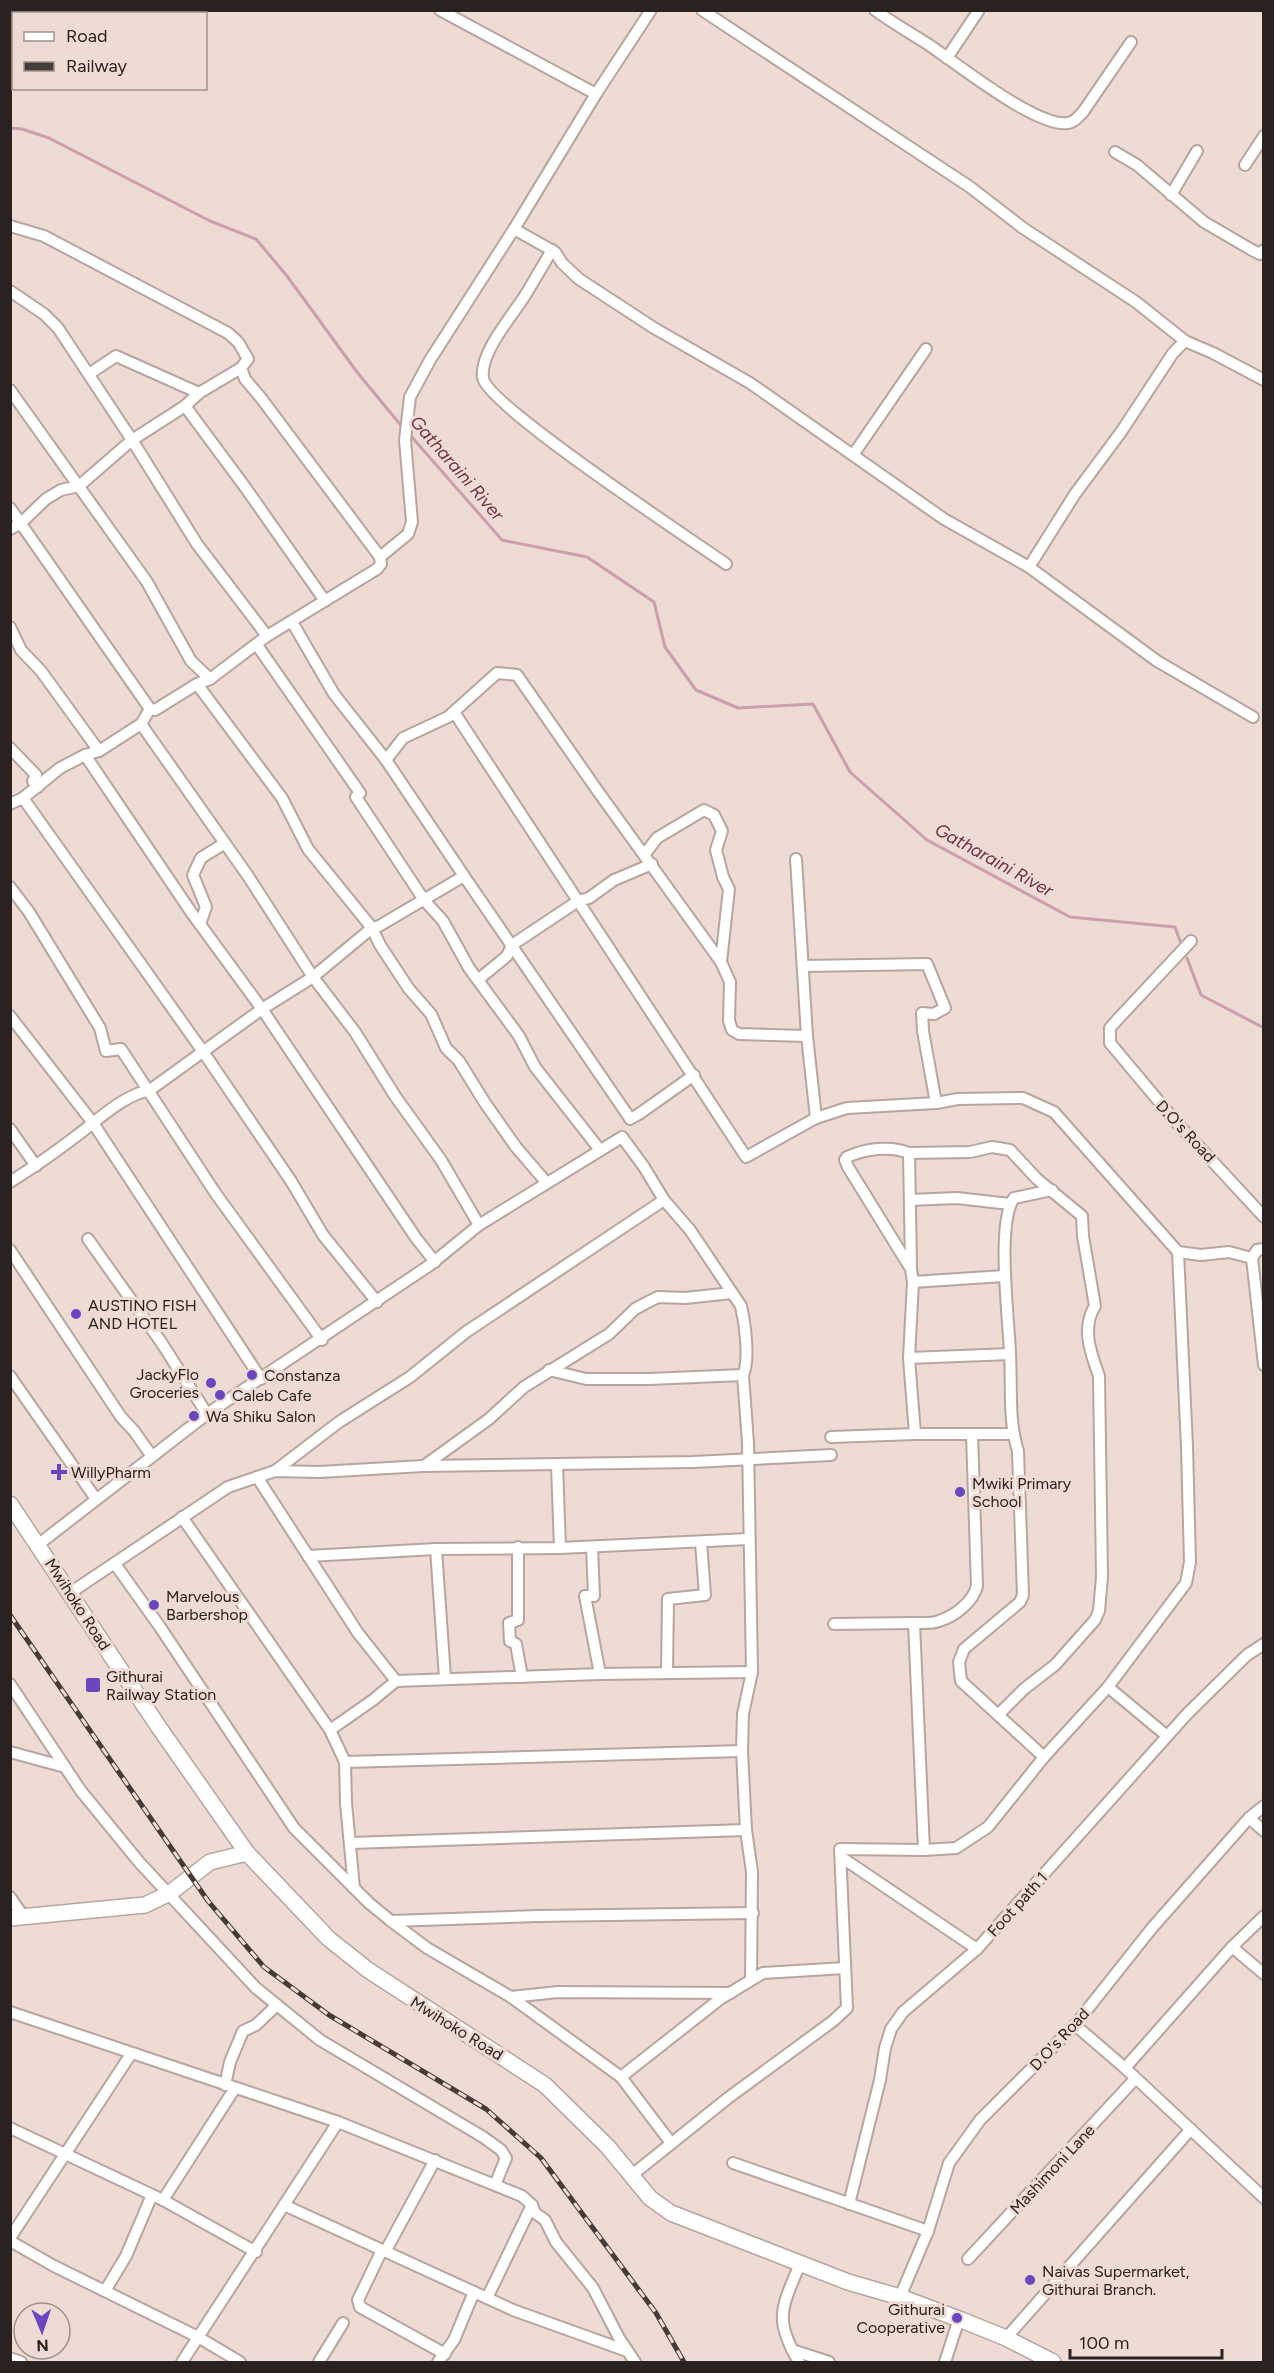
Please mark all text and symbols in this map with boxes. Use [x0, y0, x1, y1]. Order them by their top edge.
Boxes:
legend [12, 12, 207, 90]
text: Road [66, 25, 107, 47]
text: Railway [66, 55, 128, 77]
water label: Gatharaini River [405, 411, 509, 526]
water label: Gatharaini River [931, 818, 1058, 902]
street label: D.O's Road [1152, 1096, 1219, 1166]
place label: AUSTINO FISH AND HOTEL [88, 1296, 197, 1333]
marker: AUSTINO FISH AND HOTEL [69, 1307, 83, 1321]
place label: JackyFlo Groceries [129, 1365, 199, 1402]
place label: Constanza [264, 1366, 340, 1385]
marker: Constanza [245, 1368, 259, 1382]
marker: JackyFlo Groceries [204, 1376, 218, 1390]
place label: Caleb Cafe [232, 1386, 312, 1405]
marker: Caleb Cafe [213, 1388, 227, 1402]
place label: Wa Shiku Salon [206, 1407, 316, 1426]
marker: Wa Shiku Salon [187, 1409, 201, 1423]
place label: WillyPharm [71, 1463, 151, 1482]
marker: WillyPharm [52, 1465, 66, 1479]
place label: Mwiki Primary School [972, 1474, 1072, 1511]
marker: Mwiki Primary School [953, 1485, 967, 1499]
street label: Mwihoko Road [41, 1555, 114, 1654]
place label: Marvelous Barbershop [166, 1587, 248, 1624]
marker: Marvelous Barbershop [147, 1598, 161, 1612]
place label: Githurai Railway Station [106, 1667, 216, 1704]
marker: Githurai Railway Station [84, 1676, 102, 1694]
street label: Foot path 1 [983, 1868, 1051, 1941]
street label: Mwihoko Road [407, 1992, 507, 2064]
street label: D.O's Road [1026, 2004, 1093, 2074]
street label: Mashimoni Lane [1006, 2120, 1099, 2218]
place label: Naivas Supermarket, Githurai Branch. [1042, 2262, 1189, 2299]
marker: Naivas Supermarket, Githurai Branch. [1023, 2273, 1037, 2287]
place label: Githurai Cooperative [857, 2300, 945, 2337]
north arrow [12, 2301, 72, 2361]
marker: Githurai Cooperative [950, 2311, 964, 2325]
scale bar [1070, 2322, 1222, 2360]
text: 100 m [1079, 2332, 1129, 2354]
text: N [36, 2336, 49, 2355]

